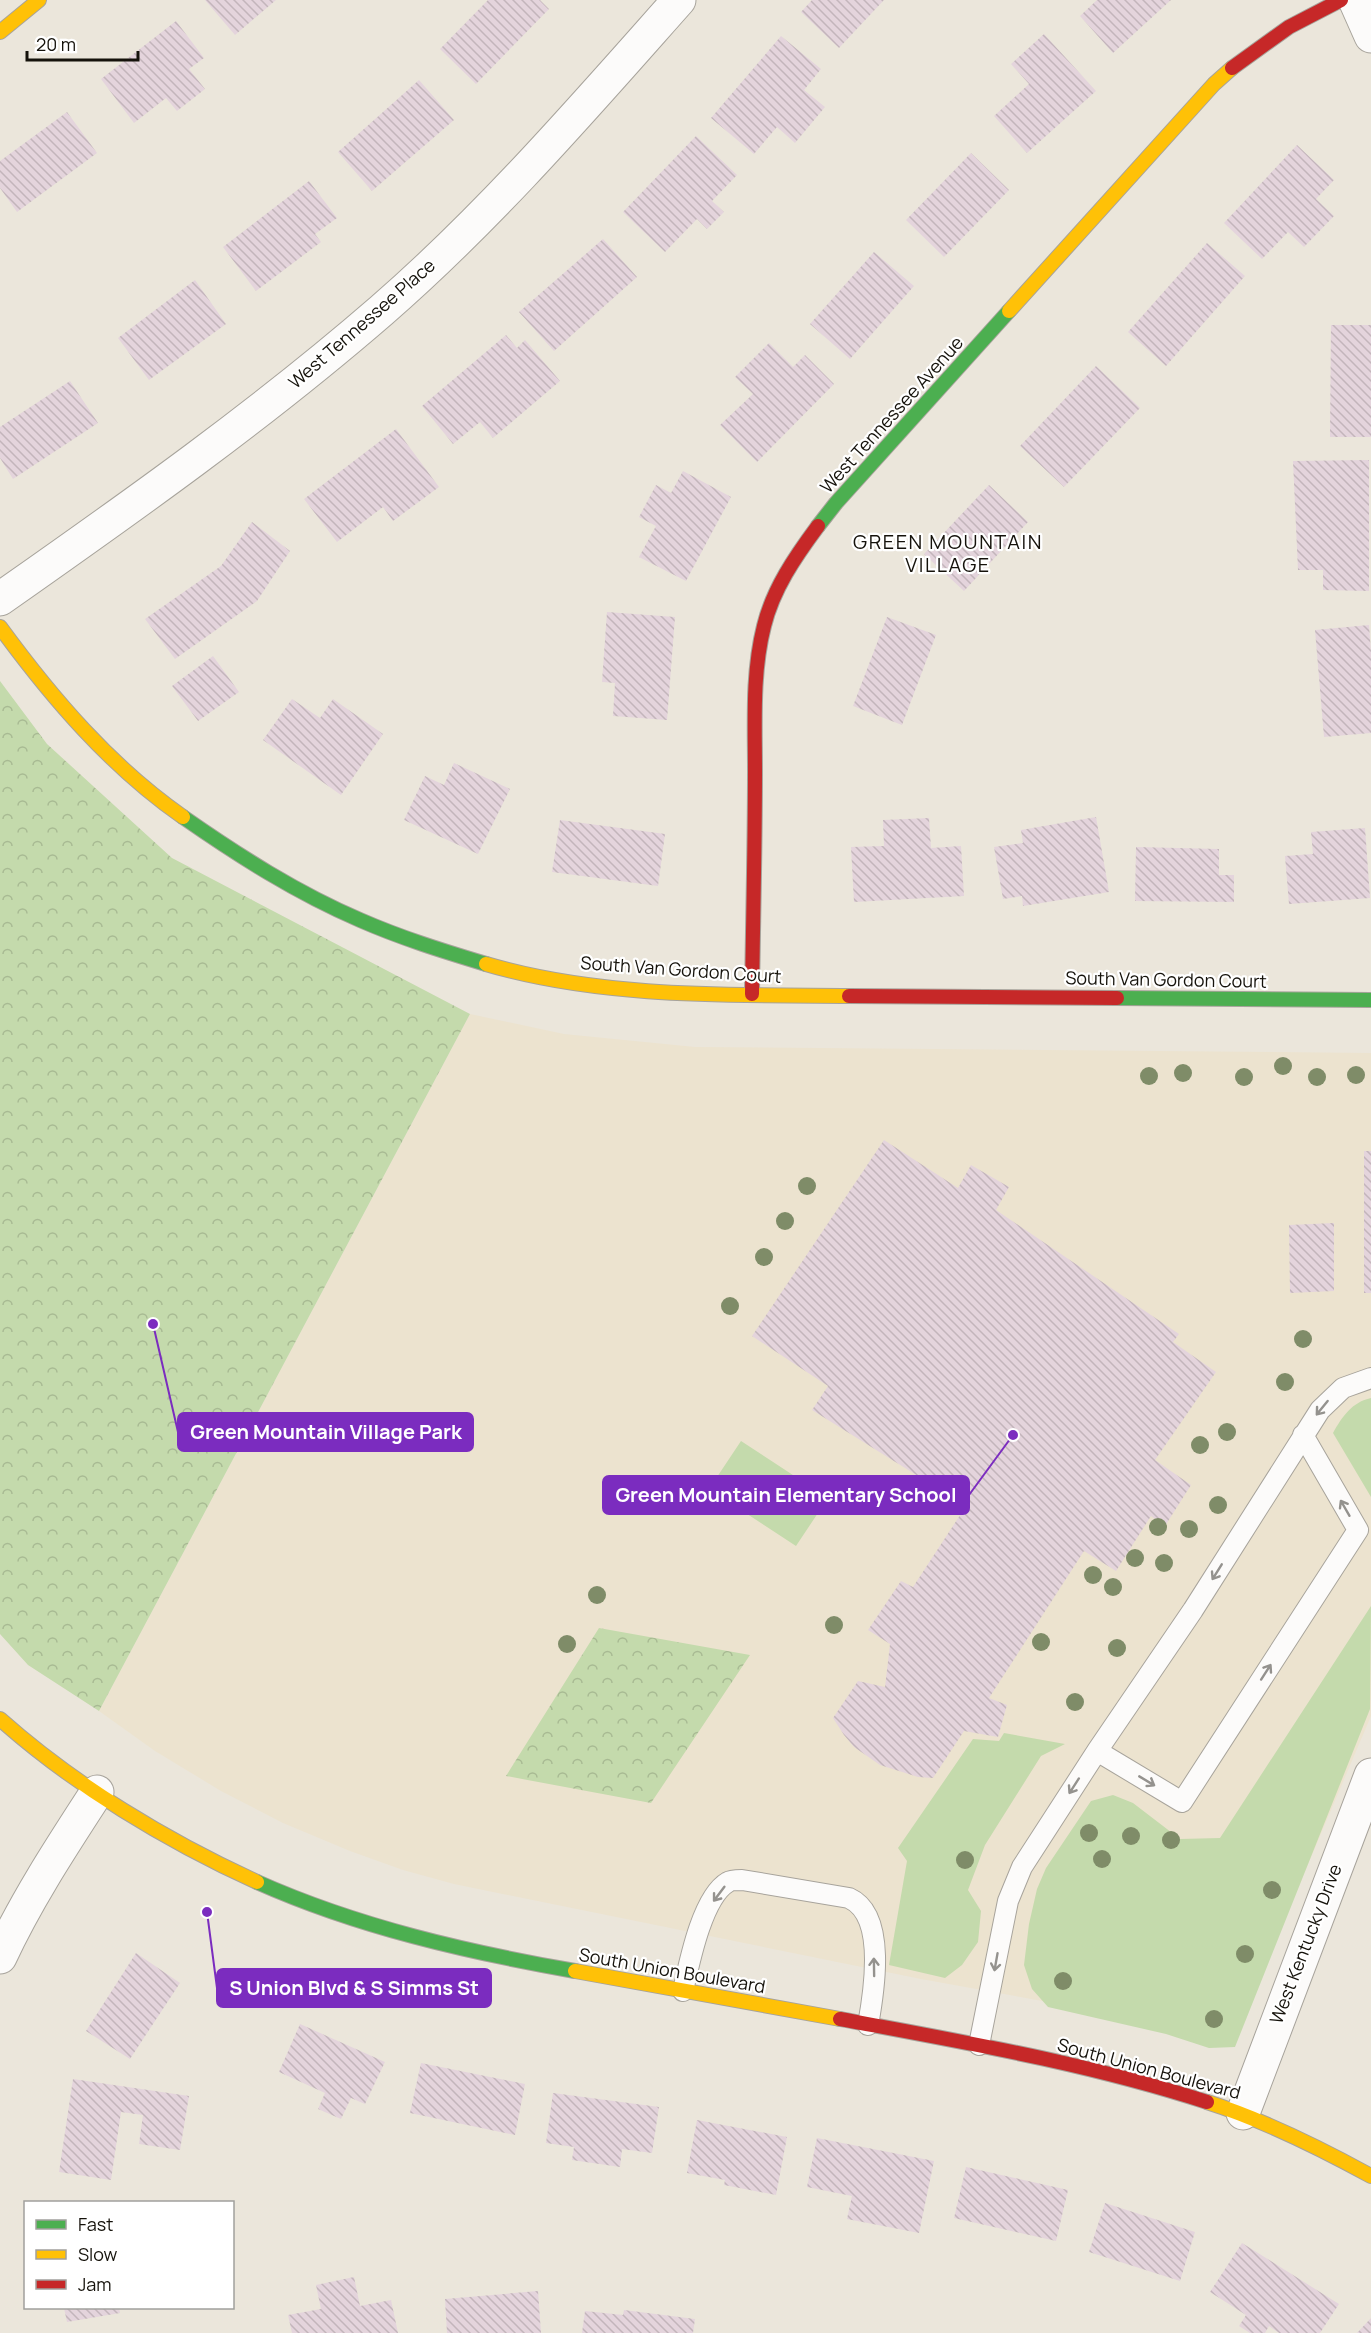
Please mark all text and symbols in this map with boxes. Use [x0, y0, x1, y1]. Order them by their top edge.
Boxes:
scale bar [27, 24, 138, 62]
text: 20 m [36, 32, 76, 56]
street label: West Tennessee Place [283, 253, 440, 394]
street label: West Tennessee Avenue [814, 331, 968, 498]
district label: GREEN MOUNTAIN VILLAGE [853, 528, 1043, 578]
street label: South Van Gordon Court [580, 950, 782, 988]
street label: South Van Gordon Court [1065, 965, 1267, 993]
one-way arrow [1316, 1400, 1329, 1416]
callout: Green Mountain Village Park [178, 1413, 473, 1451]
text: Green Mountain Village Park [190, 1418, 463, 1445]
callout: Green Mountain Elementary School [603, 1476, 969, 1514]
text: Green Mountain Elementary School [615, 1481, 957, 1508]
one-way arrow [1339, 1500, 1351, 1517]
one-way arrow [1211, 1563, 1223, 1580]
one-way arrow [1260, 1665, 1272, 1681]
one-way arrow [1138, 1775, 1155, 1787]
one-way arrow [1068, 1778, 1080, 1794]
street label: West Kentucky Drive [1264, 1860, 1347, 2027]
one-way arrow [712, 1885, 725, 1901]
street label: South Union Boulevard [577, 1942, 767, 1998]
one-way arrow [990, 1952, 1001, 1971]
one-way arrow [869, 1957, 880, 1977]
callout: S Union Blvd & S Simms St [217, 1969, 491, 2007]
text: S Union Blvd & S Simms St [229, 1974, 479, 2001]
street label: South Union Boulevard [1055, 2032, 1244, 2104]
legend [24, 2201, 234, 2309]
text: Fast [78, 2212, 113, 2236]
text: Slow [78, 2242, 118, 2266]
text: Jam [78, 2272, 112, 2296]

